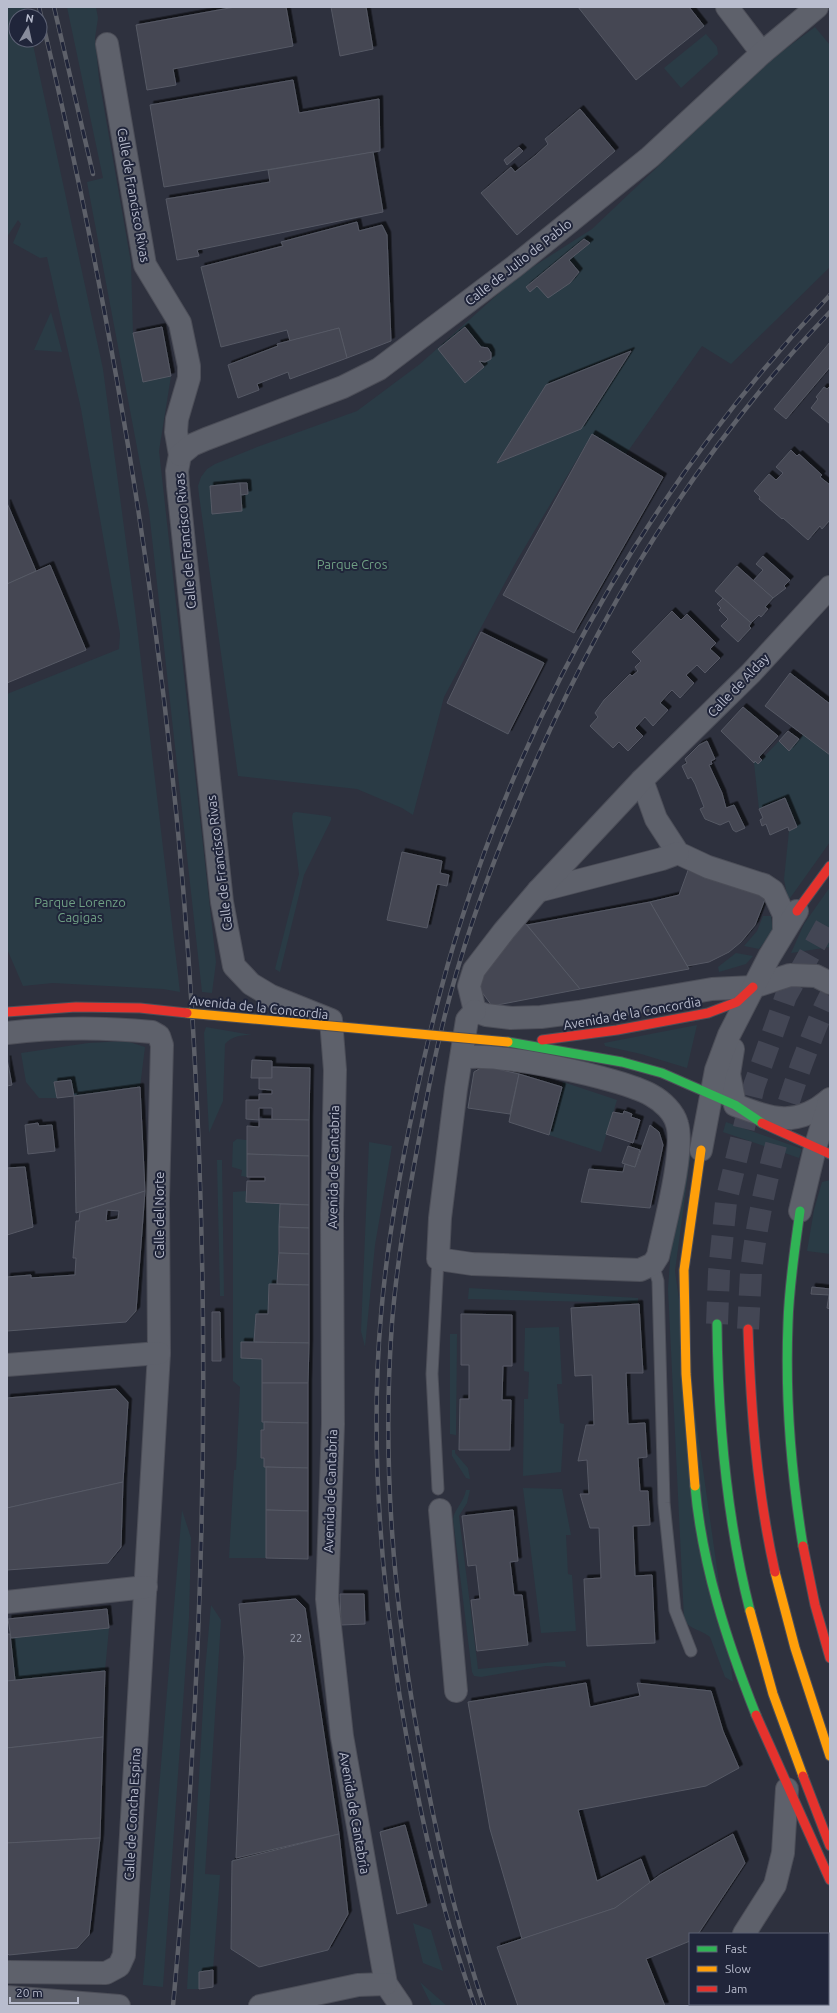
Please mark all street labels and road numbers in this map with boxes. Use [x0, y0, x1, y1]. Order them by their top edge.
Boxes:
street label: Calle de Francisco Rivas [115, 127, 153, 264]
street label: Calle de Julio de Pablo [462, 216, 574, 308]
street label: Calle de Francisco Rivas [172, 472, 198, 610]
street label: Calle de Alday [705, 651, 771, 719]
street label: Calle de Francisco Rivas [204, 794, 234, 932]
street label: Avenida de la Concordia [189, 993, 329, 1021]
street label: Avenida de la Concordia [562, 994, 702, 1032]
street label: Avenida de Cantabria [325, 1105, 341, 1229]
street label: Calle del Norte [152, 1172, 166, 1258]
street label: Avenida de Cantabria [321, 1429, 339, 1553]
street label: Calle de Concha Espina [122, 1747, 142, 1881]
street label: Avenida de Cantabria [337, 1751, 373, 1875]

